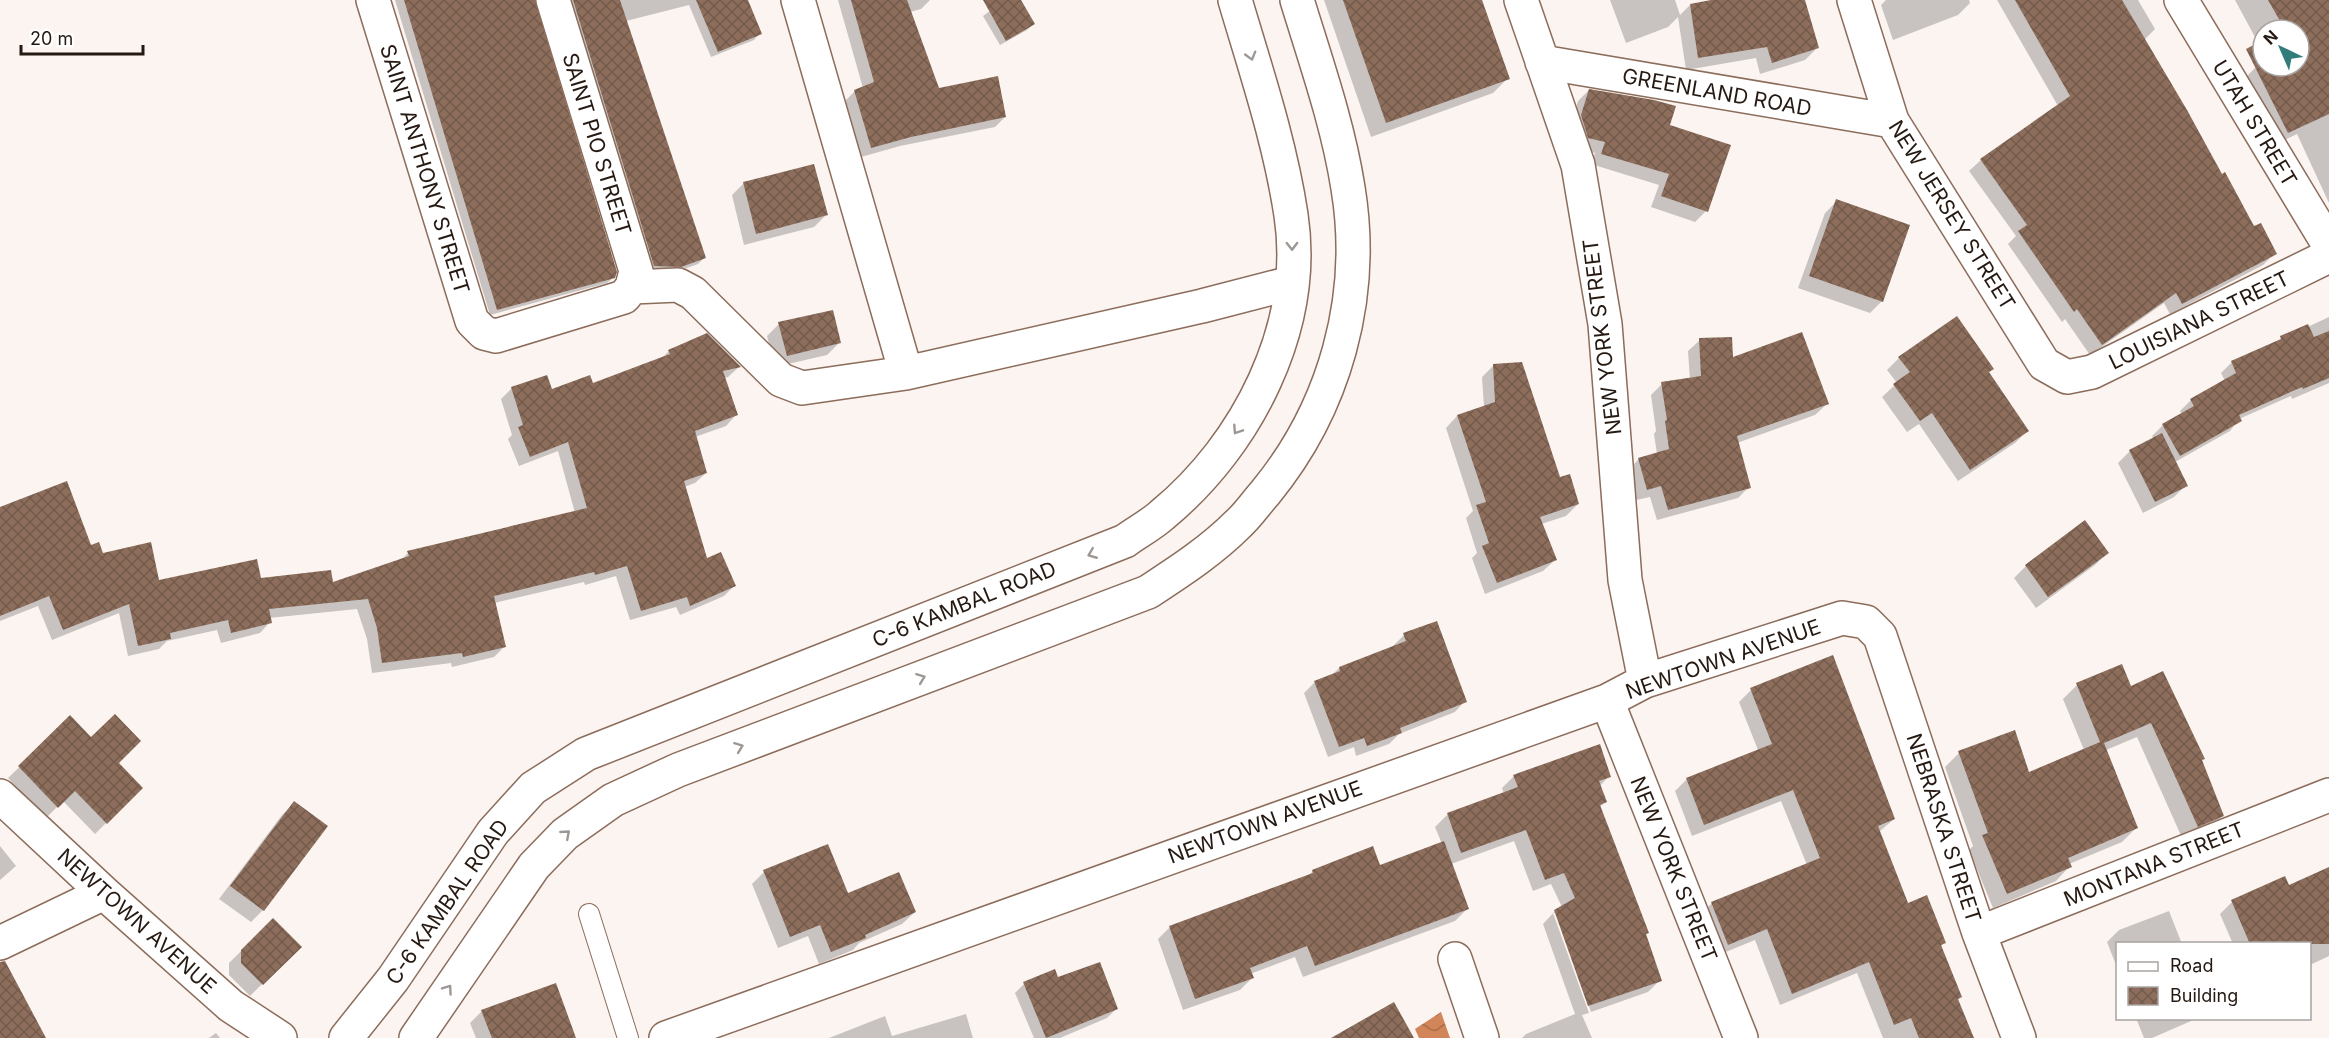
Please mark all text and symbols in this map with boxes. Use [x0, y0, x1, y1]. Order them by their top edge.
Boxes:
scale bar [21, 18, 142, 56]
north arrow [2251, 18, 2311, 78]
text: N [2259, 26, 2282, 49]
text: 20 m [30, 28, 73, 49]
street label: SAINT ANTHONY STREET [375, 41, 475, 297]
street label: SAINT PIO STREET [557, 50, 637, 238]
one-way arrow [1244, 51, 1257, 61]
street label: UTAH STREET [2208, 55, 2302, 191]
street label: GREENLAND ROAD [1620, 63, 1814, 121]
street label: NEW JERSEY STREET [1883, 116, 2021, 314]
street label: NEW YORK STREET [1578, 237, 1626, 437]
one-way arrow [1286, 242, 1298, 251]
street label: LOUISIANA STREET [2105, 265, 2293, 375]
one-way arrow [1233, 424, 1245, 434]
one-way arrow [1087, 546, 1098, 559]
street label: C-6 KAMBAL ROAD [868, 556, 1060, 652]
street label: NEWTOWN AVENUE [1622, 614, 1824, 704]
one-way arrow [915, 673, 926, 685]
street label: NEBRASKA STREET [1902, 730, 1986, 926]
one-way arrow [733, 742, 744, 754]
street label: NEW YORK STREET [1625, 773, 1723, 965]
street label: NEWTOWN AVENUE [1165, 775, 1365, 869]
street label: C-6 KAMBAL ROAD [381, 815, 513, 989]
street label: MONTANA STREET [2060, 816, 2248, 912]
one-way arrow [559, 831, 570, 842]
street label: NEWTOWN AVENUE [53, 843, 221, 999]
legend [2116, 942, 2311, 1020]
text: Road [2170, 955, 2213, 976]
one-way arrow [441, 985, 452, 996]
text: Building [2170, 985, 2238, 1006]

